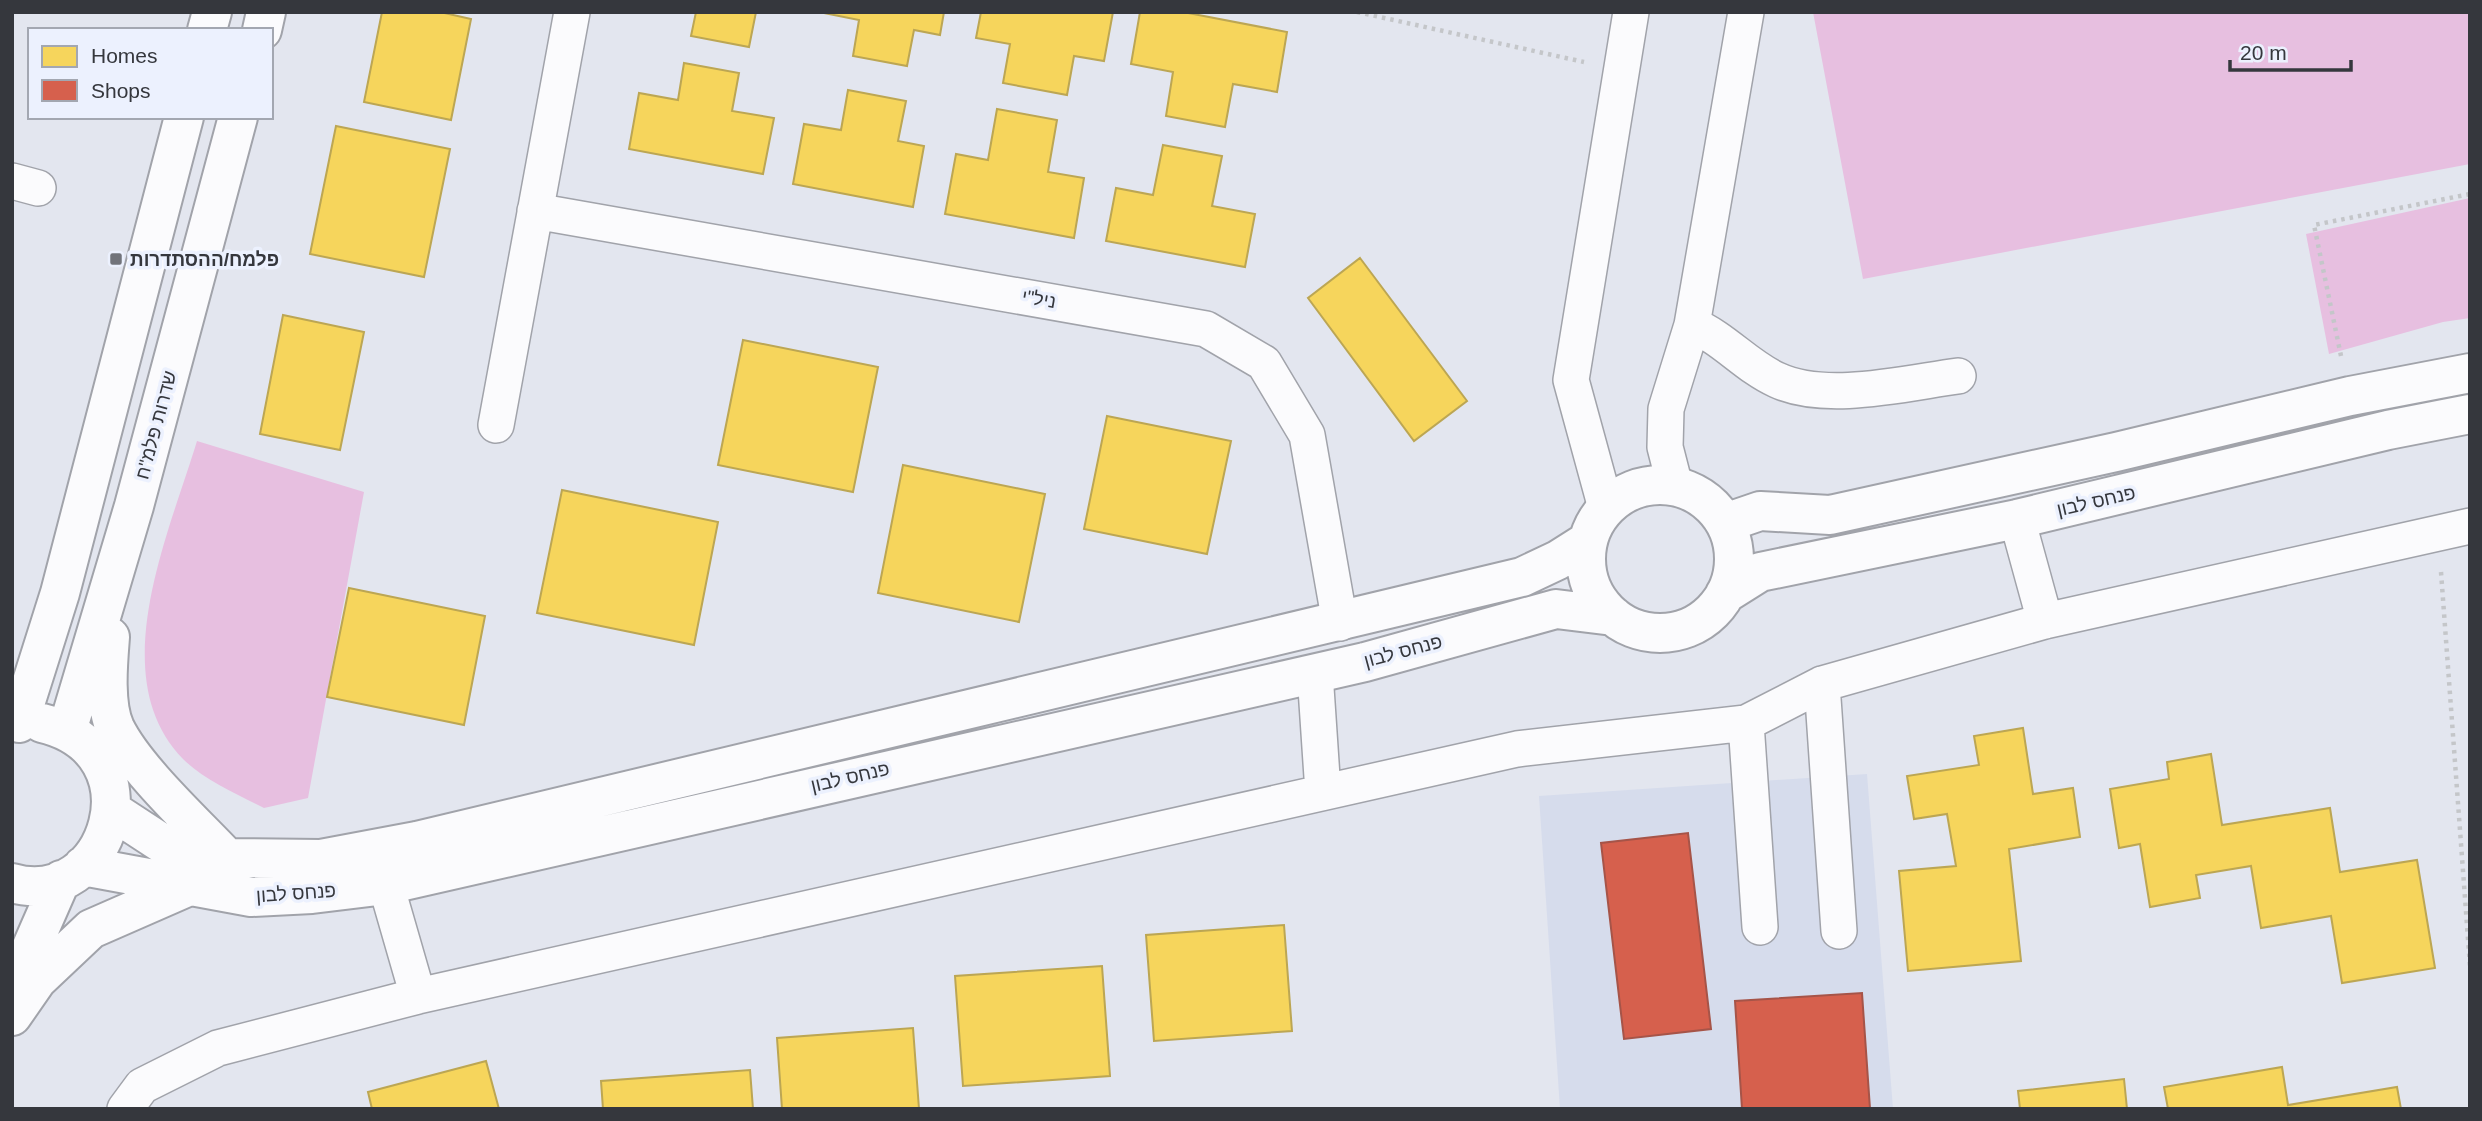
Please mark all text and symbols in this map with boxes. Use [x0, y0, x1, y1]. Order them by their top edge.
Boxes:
legend [28, 28, 273, 119]
scale bar [2230, 28, 2351, 72]
text: 20 m [2240, 41, 2287, 64]
text: Homes [91, 44, 158, 67]
text: Shops [91, 79, 151, 102]
place label: פלמח/ההסתדרות [130, 249, 279, 270]
marker: פלמח/ההסתדרות [108, 251, 124, 267]
street label: ניל"י [1020, 286, 1058, 312]
street label: שדרות פלמ"ח [131, 368, 181, 482]
street label: פנחס לבון [2055, 482, 2137, 520]
street label: פנחס לבון [1362, 630, 1444, 672]
street label: פנחס לבון [809, 758, 891, 796]
street label: פנחס לבון [255, 880, 337, 906]

